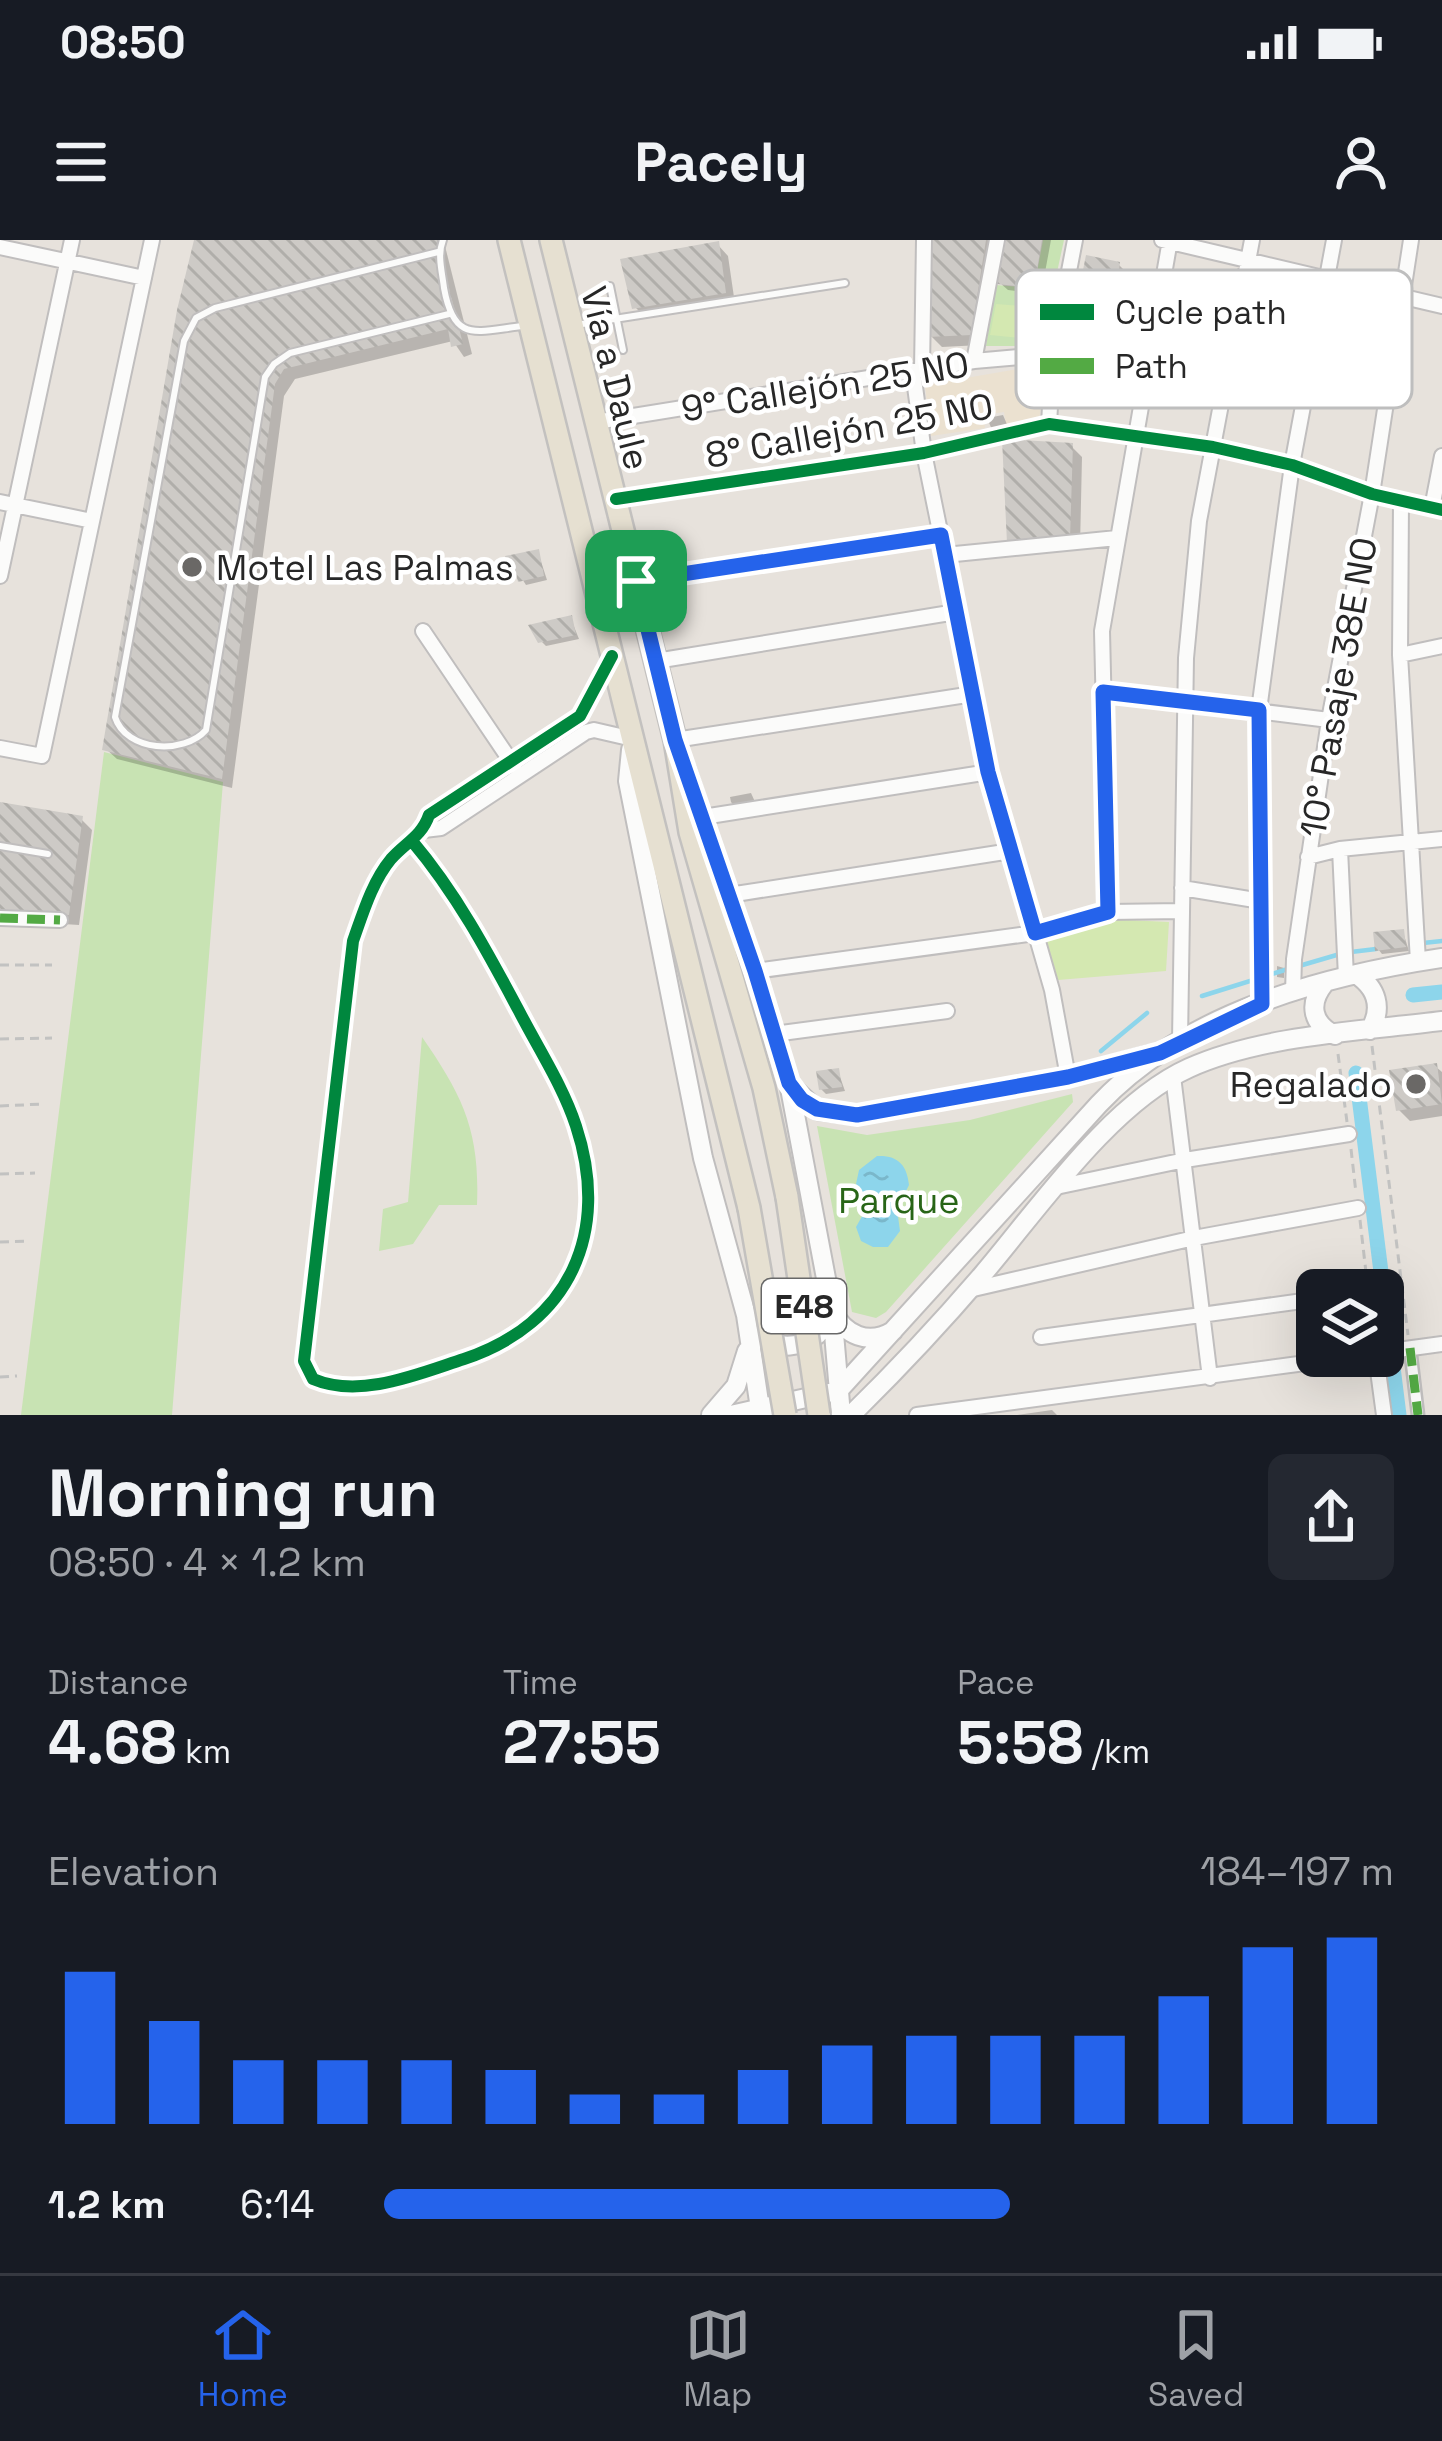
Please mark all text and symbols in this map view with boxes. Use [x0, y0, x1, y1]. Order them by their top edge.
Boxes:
text: 08:50 [60, 14, 186, 71]
text: Pacely [634, 128, 808, 197]
icon: menu [48, 129, 114, 195]
icon: person [1328, 129, 1394, 195]
legend [1016, 270, 1412, 408]
street label: Vía a Daule [570, 282, 660, 475]
text: Cycle path [1115, 292, 1287, 334]
street label: 9° Callejón 25 NO [678, 342, 972, 432]
text: Path [1115, 346, 1188, 388]
street label: 8° Callejón 25 NO [702, 383, 997, 479]
pin [585, 530, 687, 632]
street label: 10° Pasaje 38E NO [1290, 534, 1388, 841]
place label: Motel Las Palmas [216, 545, 514, 591]
icon: arrive [603, 548, 669, 614]
marker: Motel Las Palmas [179, 554, 205, 580]
place label: Regalado [1230, 1062, 1392, 1108]
marker: Regalado [1403, 1071, 1429, 1097]
park label: Parque [838, 1178, 960, 1224]
map controls [1296, 1269, 1404, 1377]
button: layers [1296, 1269, 1404, 1377]
road number: E48 [762, 1279, 846, 1333]
text: Morning run [48, 1451, 438, 1535]
button: share [1268, 1454, 1394, 1580]
text: 08:50 · 4 × 1.2 km [48, 1538, 366, 1587]
text: Distance [48, 1662, 189, 1704]
text: Time [503, 1662, 578, 1704]
text: Pace [957, 1662, 1035, 1704]
text: 4.68 [48, 1704, 177, 1781]
text: 27:55 [503, 1704, 661, 1781]
text: 5:58 [957, 1704, 1083, 1781]
text: km [177, 1731, 231, 1773]
text: /km [1083, 1731, 1150, 1773]
text: Elevation [48, 1847, 219, 1896]
text: 184–197 m [1200, 1847, 1394, 1896]
text: 1.2 km [48, 2180, 166, 2229]
text: 6:14 [240, 2180, 314, 2229]
tab: Home [198, 2302, 288, 2416]
tab: Map [683, 2302, 752, 2416]
tab: Saved [1148, 2302, 1244, 2416]

